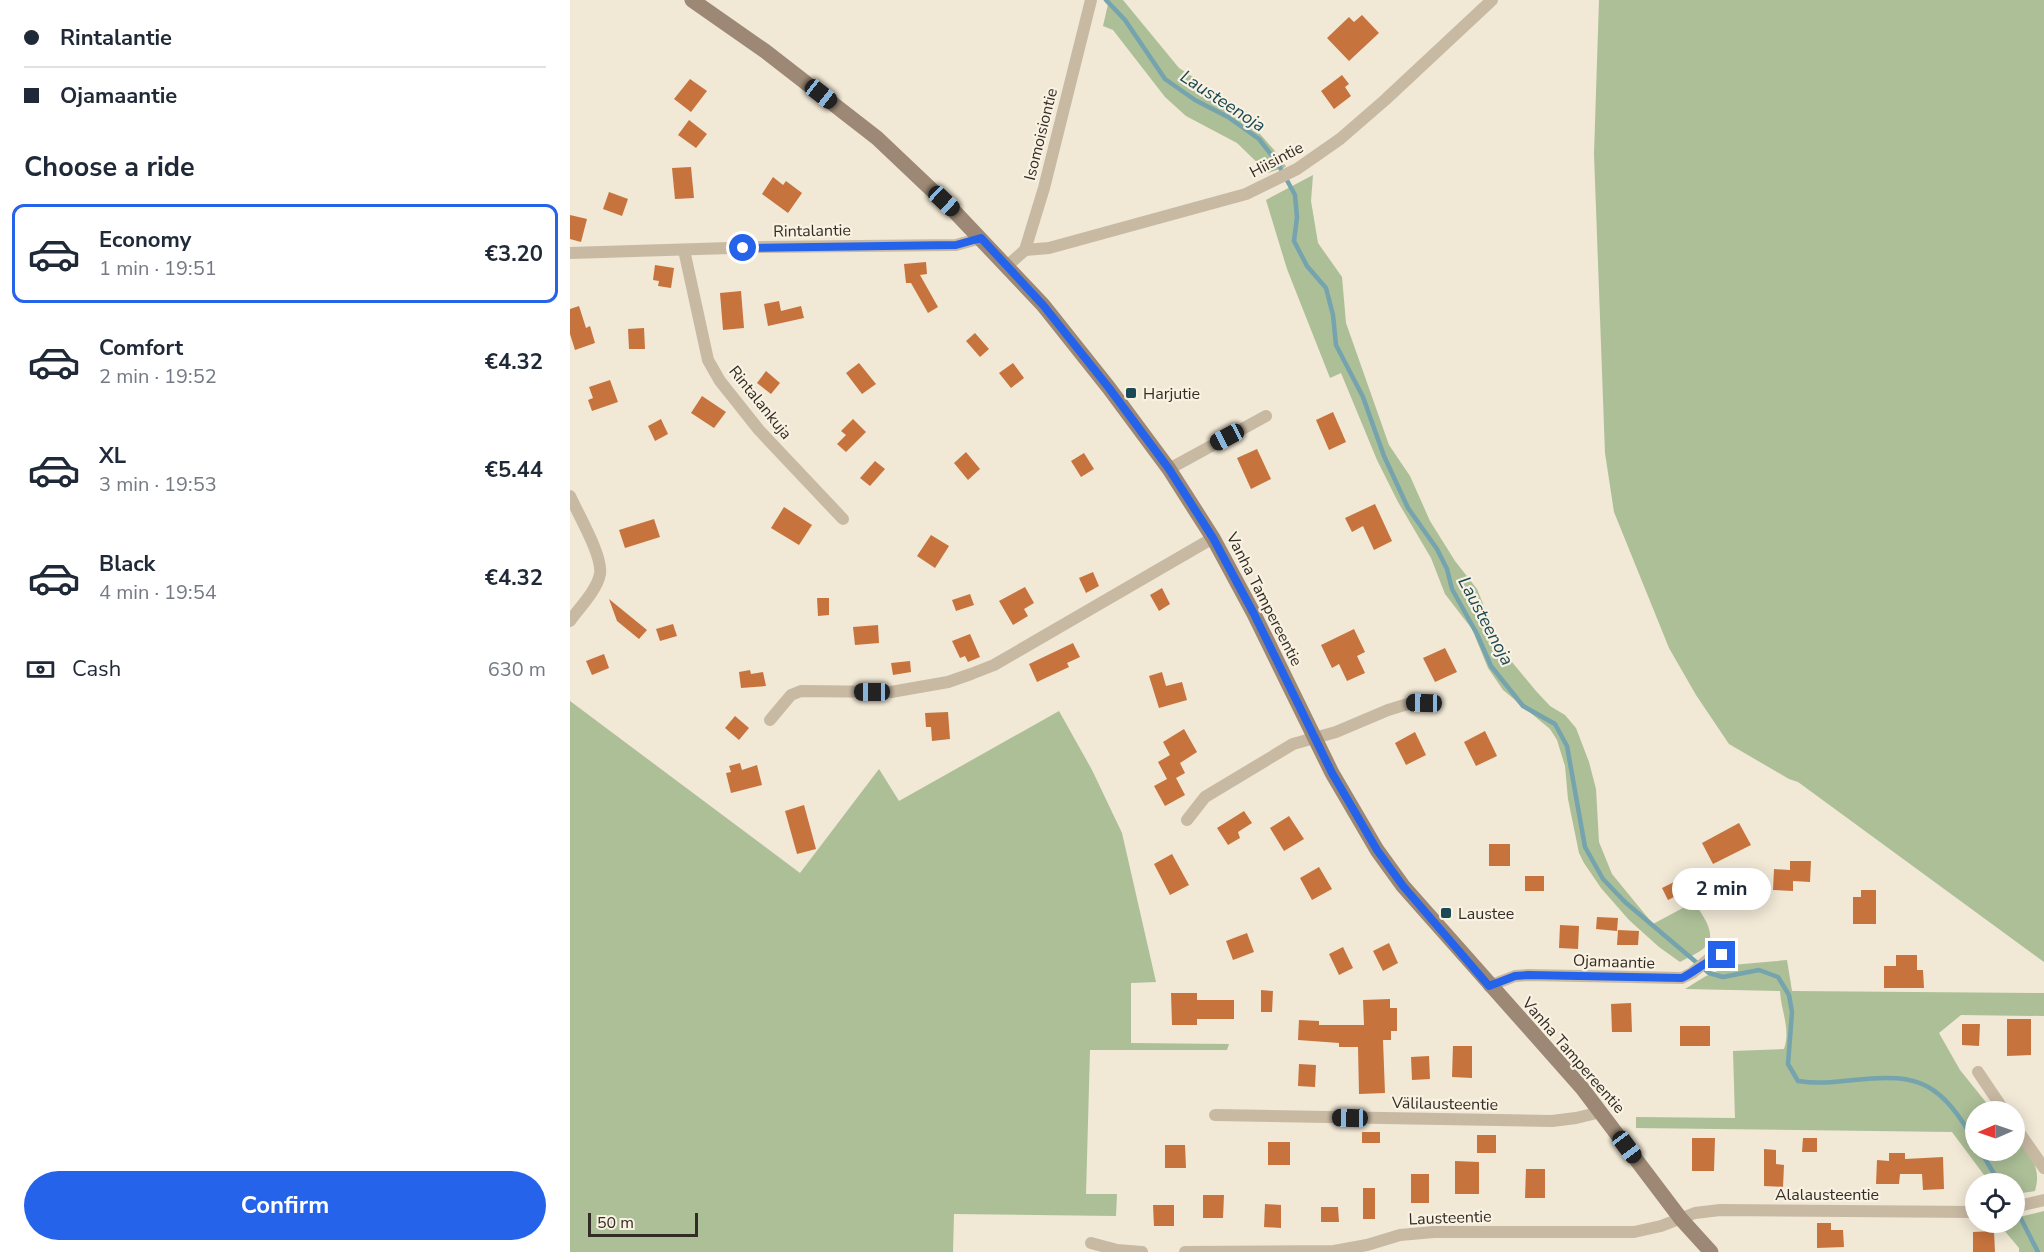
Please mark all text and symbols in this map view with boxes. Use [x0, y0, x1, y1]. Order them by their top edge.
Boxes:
text: Rintalantie [60, 23, 172, 53]
water label: Lausteenoja [1176, 64, 1270, 138]
car [801, 76, 841, 112]
text: Ojamaantie [60, 81, 177, 111]
street label: Isomoisiontie [1019, 86, 1063, 183]
street label: Hiisintie [1246, 137, 1307, 183]
text: Choose a ride [24, 149, 195, 186]
car [925, 182, 963, 220]
street label: Rintalantie [773, 219, 851, 243]
text: Economy [99, 225, 191, 255]
icon: car [27, 227, 81, 281]
route start [729, 234, 756, 261]
text: €3.20 [485, 239, 543, 269]
text: 1 min · 19:51 [99, 255, 217, 282]
text: Comfort [99, 333, 183, 363]
icon: car [27, 335, 81, 389]
text: €4.32 [485, 347, 543, 377]
street label: Rintalankuja [724, 361, 797, 444]
text: 2 min · 19:52 [99, 363, 217, 390]
place label: Harjutie [1143, 383, 1200, 405]
marker: Harjutie [1124, 386, 1138, 400]
car [1207, 421, 1247, 453]
text: XL [99, 441, 126, 471]
icon: car [27, 443, 81, 497]
text: €5.44 [485, 455, 543, 485]
text: 3 min · 19:53 [99, 471, 217, 498]
street label: Vanha Tampereentie [1220, 528, 1307, 670]
text: Black [99, 549, 155, 579]
icon: car [27, 551, 81, 605]
text: €4.32 [485, 563, 543, 593]
water label: Lausteenoja [1453, 572, 1519, 670]
text: 4 min · 19:54 [99, 579, 217, 606]
icon: cash [24, 653, 57, 686]
text: Cash [72, 654, 121, 684]
text: 630 m [488, 656, 546, 683]
car [854, 683, 890, 701]
car [1406, 694, 1442, 712]
callout: 2 min [1672, 868, 1772, 910]
text: 2 min [1696, 875, 1747, 902]
place label: Laustee [1458, 903, 1514, 925]
marker: Laustee [1439, 906, 1453, 920]
route end [1708, 941, 1735, 968]
street label: Ojamaantie [1573, 950, 1655, 974]
street label: Vanha Tampereentie [1516, 992, 1630, 1118]
street label: Välilausteentie [1391, 1092, 1498, 1116]
north arrow [1965, 1101, 2025, 1161]
map controls [1965, 1101, 2025, 1233]
car [1332, 1109, 1368, 1127]
car [1609, 1127, 1645, 1167]
button: Confirm [24, 1171, 546, 1240]
button: locate [1965, 1173, 2025, 1233]
street label: Alalausteentie [1775, 1184, 1879, 1206]
street label: Lausteentie [1408, 1206, 1492, 1230]
scale bar [588, 1210, 698, 1238]
text: 50 m [597, 1212, 634, 1234]

